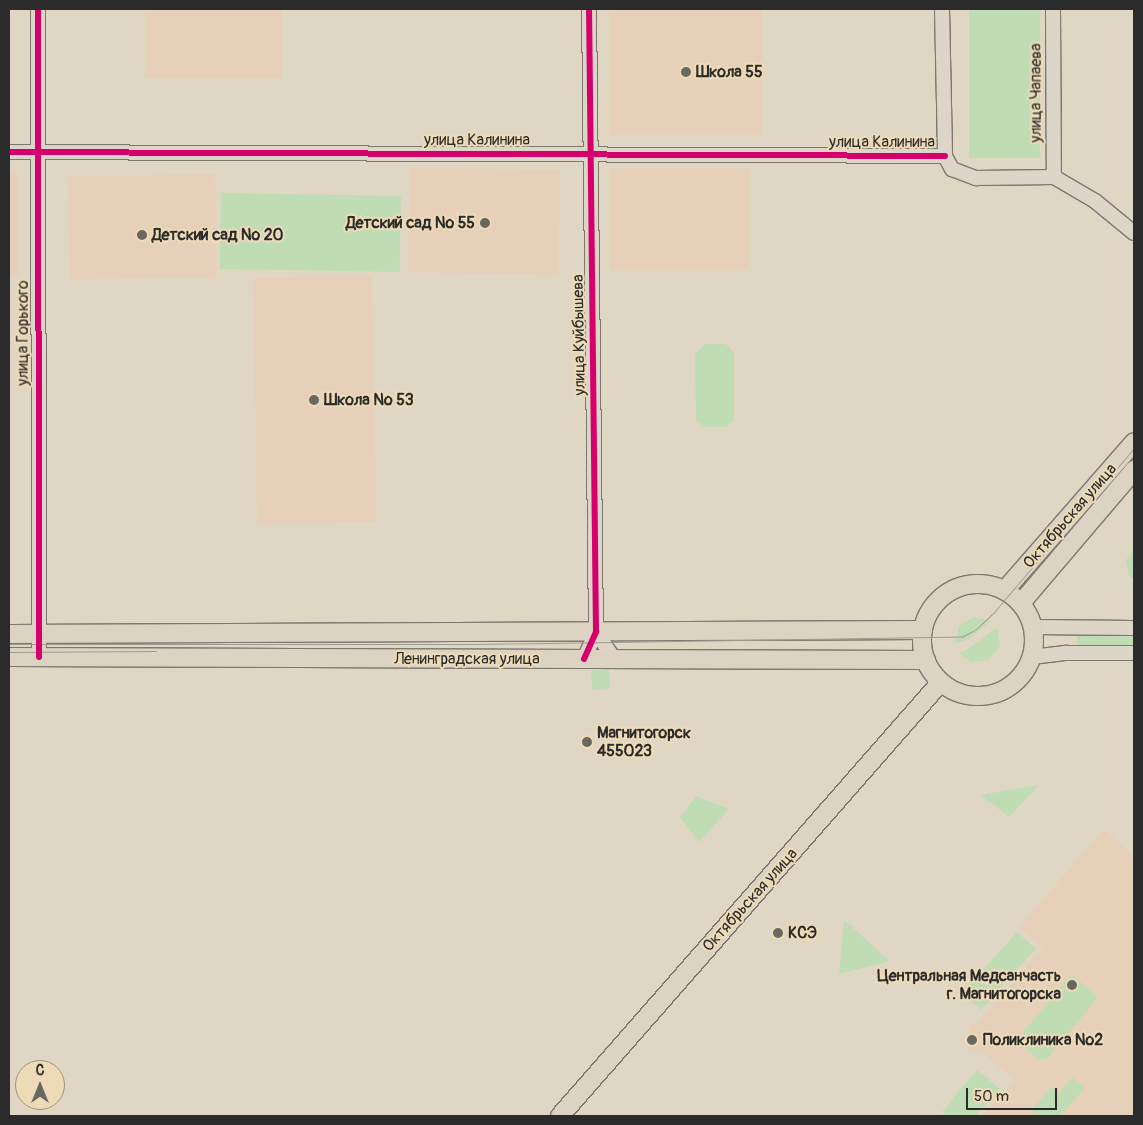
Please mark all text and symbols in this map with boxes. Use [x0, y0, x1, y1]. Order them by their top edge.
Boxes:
street label: улица Чапаева [1026, 43, 1046, 143]
place label: Школа 55 [696, 62, 763, 82]
marker: Школа 55 [680, 66, 692, 78]
street label: улица Калинина [424, 130, 530, 150]
street label: улица Калинина [829, 132, 935, 152]
place label: Детский сад № 55 [346, 213, 475, 233]
marker: Детский сад № 55 [479, 217, 491, 229]
place label: Детский сад № 20 [152, 225, 284, 245]
marker: Детский сад № 20 [136, 229, 148, 241]
street label: улица Куйбышева [568, 274, 590, 396]
street label: улица Горького [13, 280, 33, 386]
place label: Школа № 53 [324, 390, 414, 410]
marker: Школа № 53 [308, 394, 320, 406]
street label: Октябрьская улица [1019, 460, 1121, 572]
street label: Ленинградская улица [394, 649, 540, 669]
place label: Магнитогорск 455023 [597, 723, 691, 761]
marker: Магнитогорск 455023 [581, 736, 593, 748]
street label: Октябрьская улица [698, 844, 802, 956]
place label: КСЭ [788, 923, 817, 943]
marker: КСЭ [772, 927, 784, 939]
place label: Центральная Медсанчасть г. Магнитогорска [877, 966, 1061, 1004]
marker: Центральная Медсанчасть г. Магнитогорска [1065, 978, 1079, 992]
place label: Поликлиника №2 [983, 1030, 1103, 1050]
marker: Поликлиника №2 [965, 1033, 979, 1047]
north arrow [15, 1060, 65, 1110]
text: С [36, 1062, 44, 1079]
scale bar [968, 1078, 1059, 1110]
text: 50 m [974, 1087, 1009, 1106]

